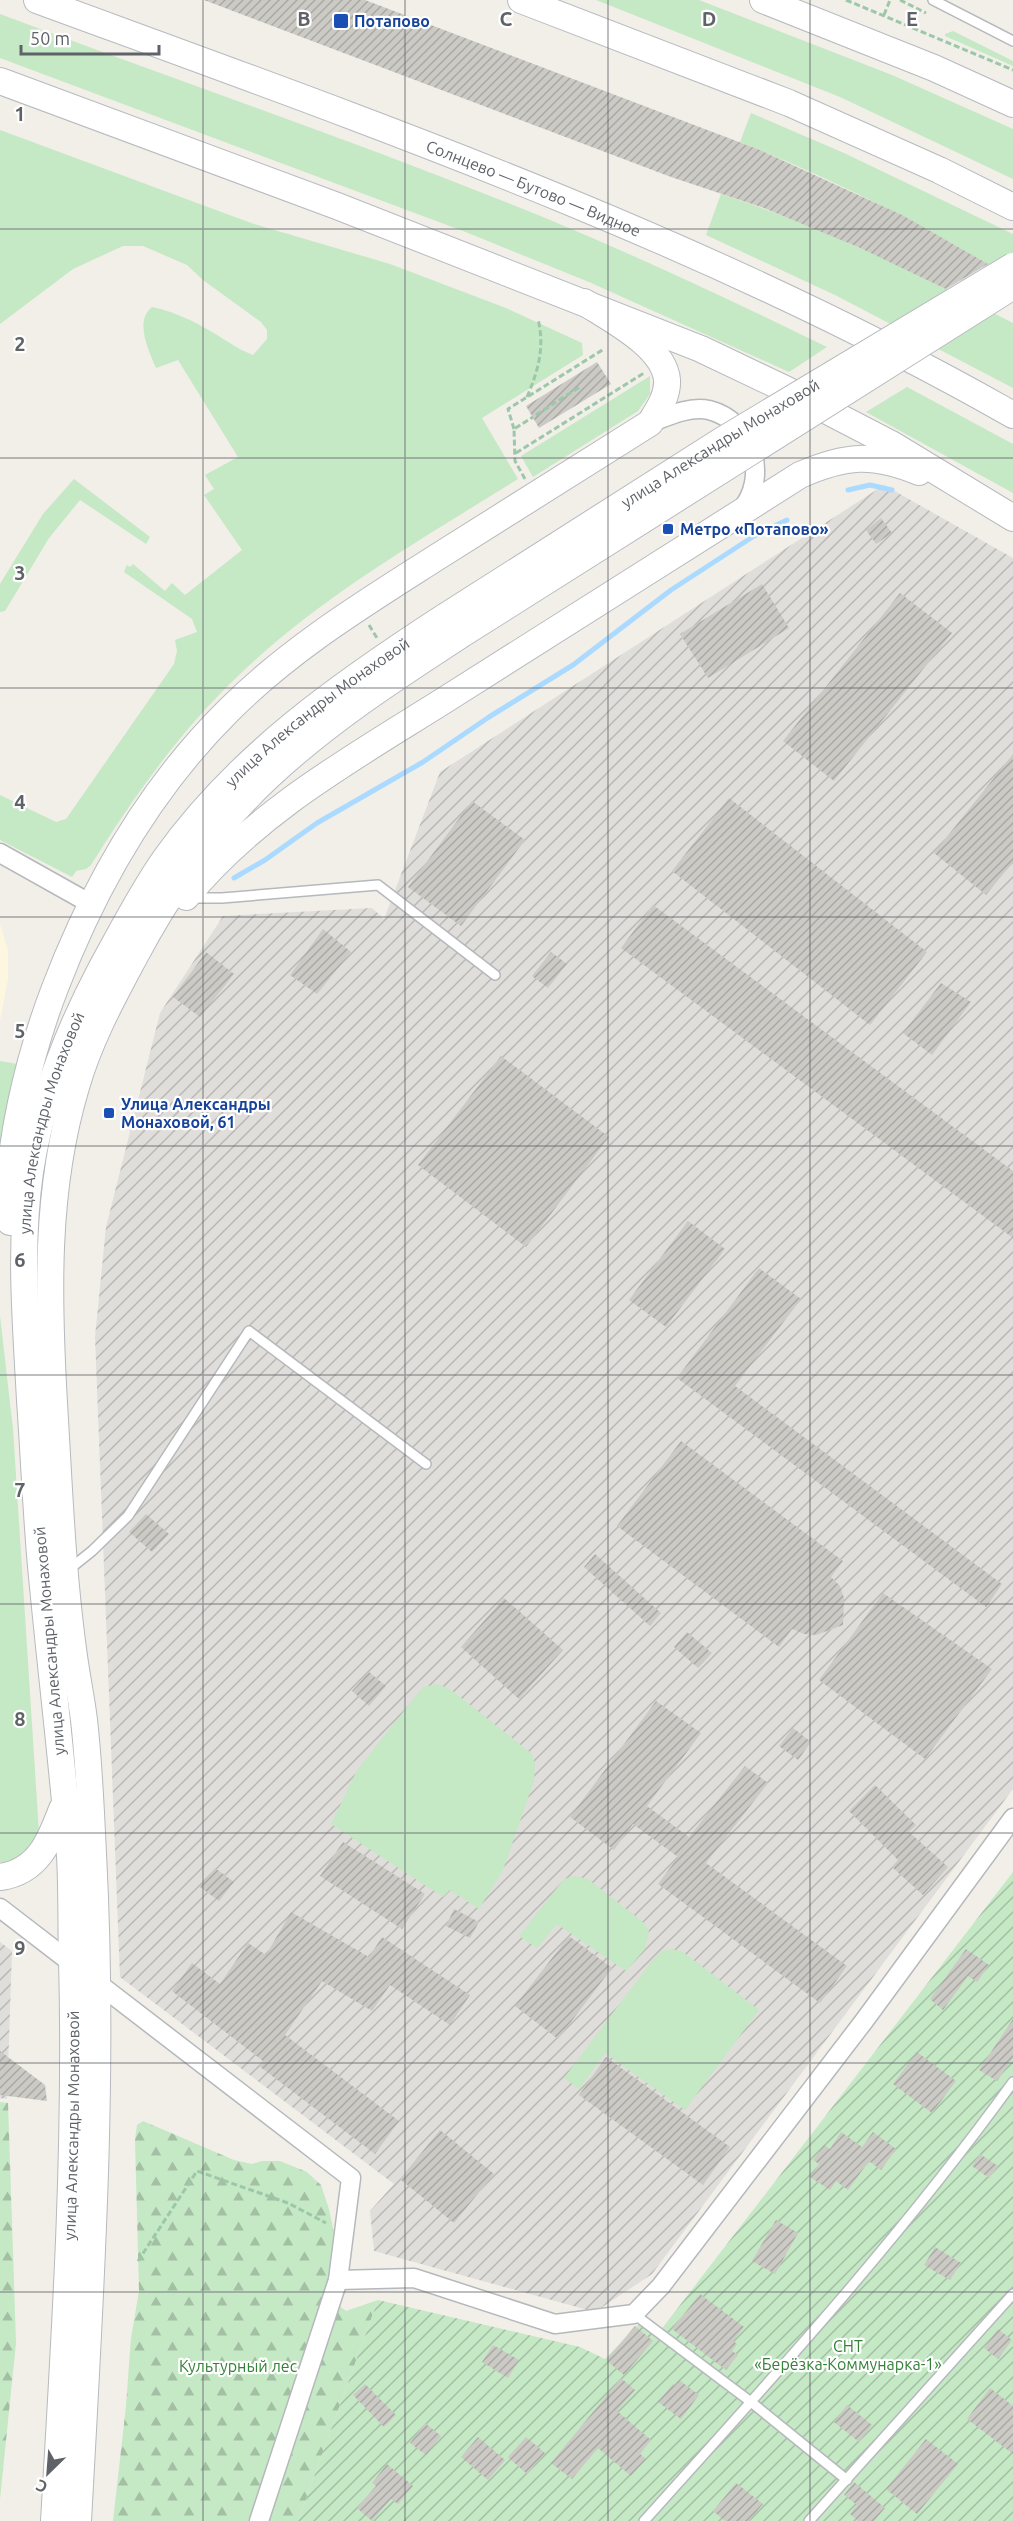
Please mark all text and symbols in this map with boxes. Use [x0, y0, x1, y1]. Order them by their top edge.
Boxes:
text: B [297, 7, 311, 30]
text: C [500, 7, 513, 30]
text: D [702, 7, 716, 30]
text: E [906, 7, 918, 30]
marker: Потапово [332, 12, 350, 30]
place label: Потапово [354, 12, 430, 30]
scale bar [21, 18, 159, 56]
text: 50 m [30, 28, 70, 48]
text: 1 [14, 102, 26, 125]
street label: Солнцево — Бутово — Видное [424, 137, 644, 240]
text: 2 [14, 332, 26, 355]
street label: улица Александры Монаховой [618, 375, 822, 511]
place label: Метро «Потапово» [680, 520, 829, 538]
marker: Метро «Потапово» [661, 522, 675, 536]
text: 3 [14, 561, 26, 584]
street label: улица Александры Монаховой [222, 634, 413, 790]
text: 4 [14, 790, 26, 813]
street label: улица Александры Монаховой [16, 1009, 88, 1235]
text: 5 [14, 1019, 26, 1042]
place label: Улица Александры Монаховой, 61 [121, 1095, 271, 1131]
marker: Улица Александры Монаховой, 61 [102, 1106, 116, 1120]
text: 6 [14, 1248, 26, 1271]
text: 7 [14, 1478, 26, 1501]
street label: улица Александры Монаховой [30, 1526, 68, 1756]
text: 8 [14, 1707, 26, 1730]
text: 9 [14, 1936, 26, 1959]
street label: улица Александры Монаховой [60, 2010, 82, 2241]
park label: СНТ «Берёзка-Коммунарка-1» [754, 2337, 942, 2373]
park label: Культурный лес [179, 2357, 298, 2375]
north arrow [18, 2443, 78, 2503]
text: С [33, 2476, 50, 2497]

